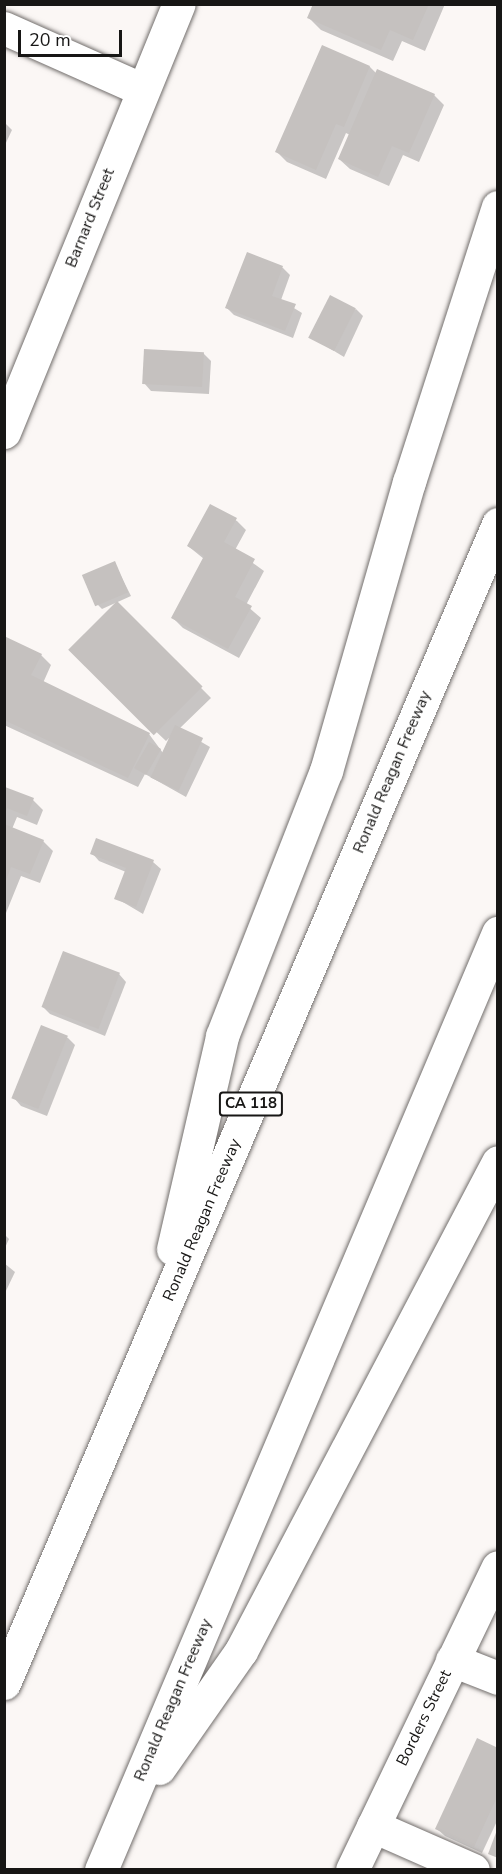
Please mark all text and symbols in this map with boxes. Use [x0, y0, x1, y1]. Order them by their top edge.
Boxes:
scale bar [21, 18, 124, 56]
text: 20 m [29, 28, 71, 52]
street label: Barnard Street [61, 166, 119, 270]
street label: Ronald Reagan Freeway [349, 688, 435, 856]
road number: CA 118 [218, 1092, 284, 1116]
street label: Ronald Reagan Freeway [159, 1136, 245, 1304]
street label: Ronald Reagan Freeway [130, 1616, 216, 1784]
street label: Borders Street [393, 1667, 455, 1769]

